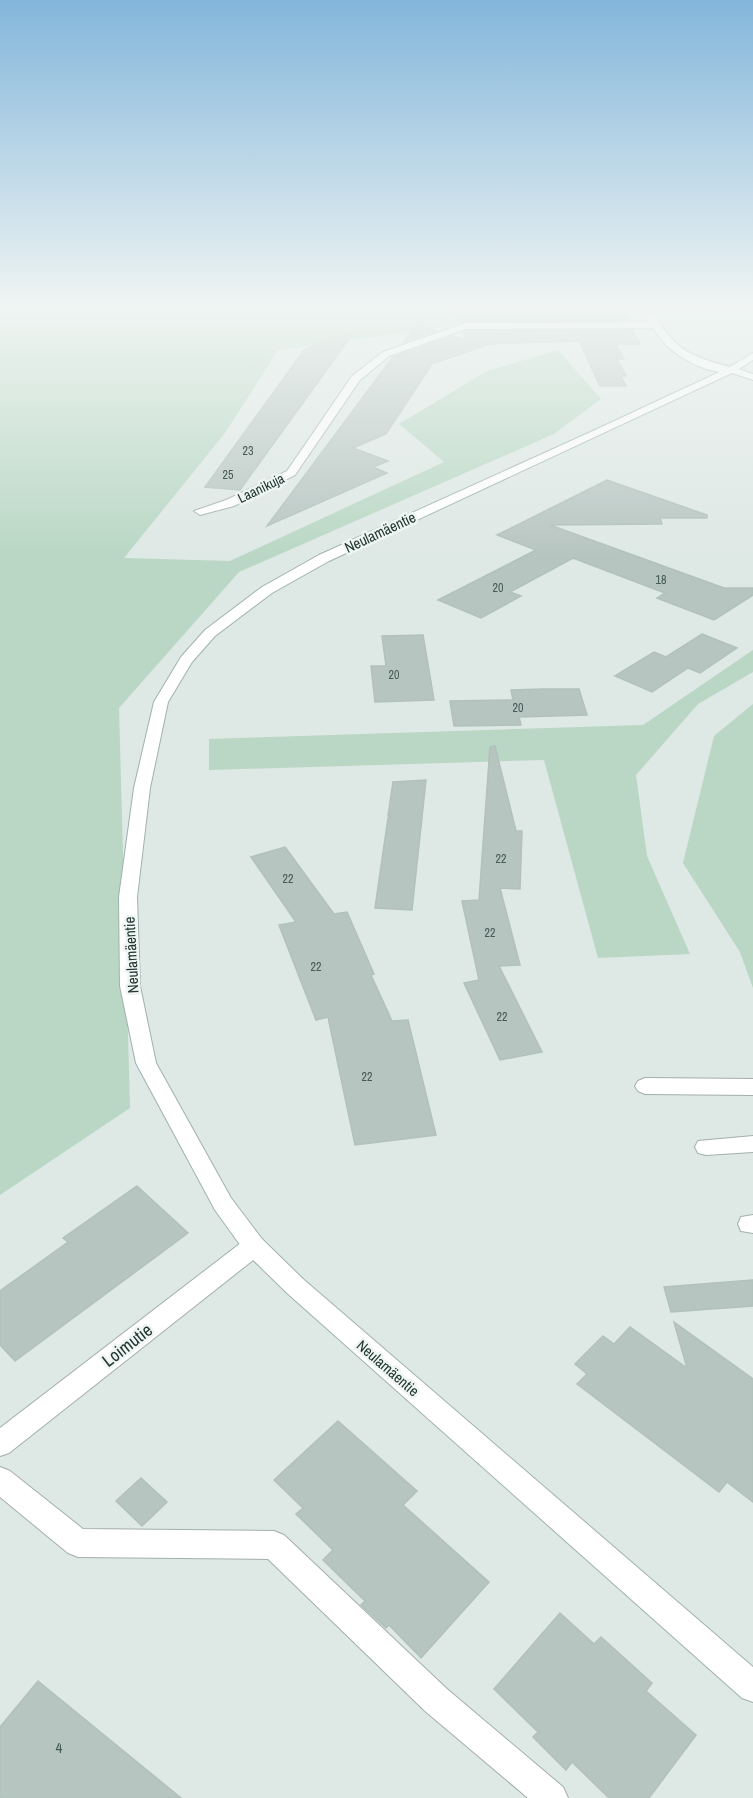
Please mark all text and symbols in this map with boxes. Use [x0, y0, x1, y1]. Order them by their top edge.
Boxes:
house number: 23 [243, 443, 253, 459]
house number: 25 [223, 467, 234, 483]
street label: Laanikuja [235, 469, 288, 507]
street label: Neulamäentie [341, 506, 419, 558]
house number: 18 [656, 572, 666, 588]
house number: 20 [493, 580, 503, 596]
house number: 20 [389, 667, 399, 683]
house number: 20 [513, 700, 523, 716]
house number: 22 [496, 851, 506, 867]
house number: 22 [283, 871, 293, 887]
street label: Neulamäentie [119, 916, 143, 994]
house number: 22 [485, 925, 495, 941]
house number: 22 [311, 959, 321, 975]
house number: 22 [497, 1009, 507, 1025]
house number: 22 [362, 1069, 372, 1085]
street label: Loimutie [97, 1317, 157, 1373]
street label: Neulamäentie [352, 1335, 424, 1401]
house number: 4 [56, 1737, 63, 1758]

